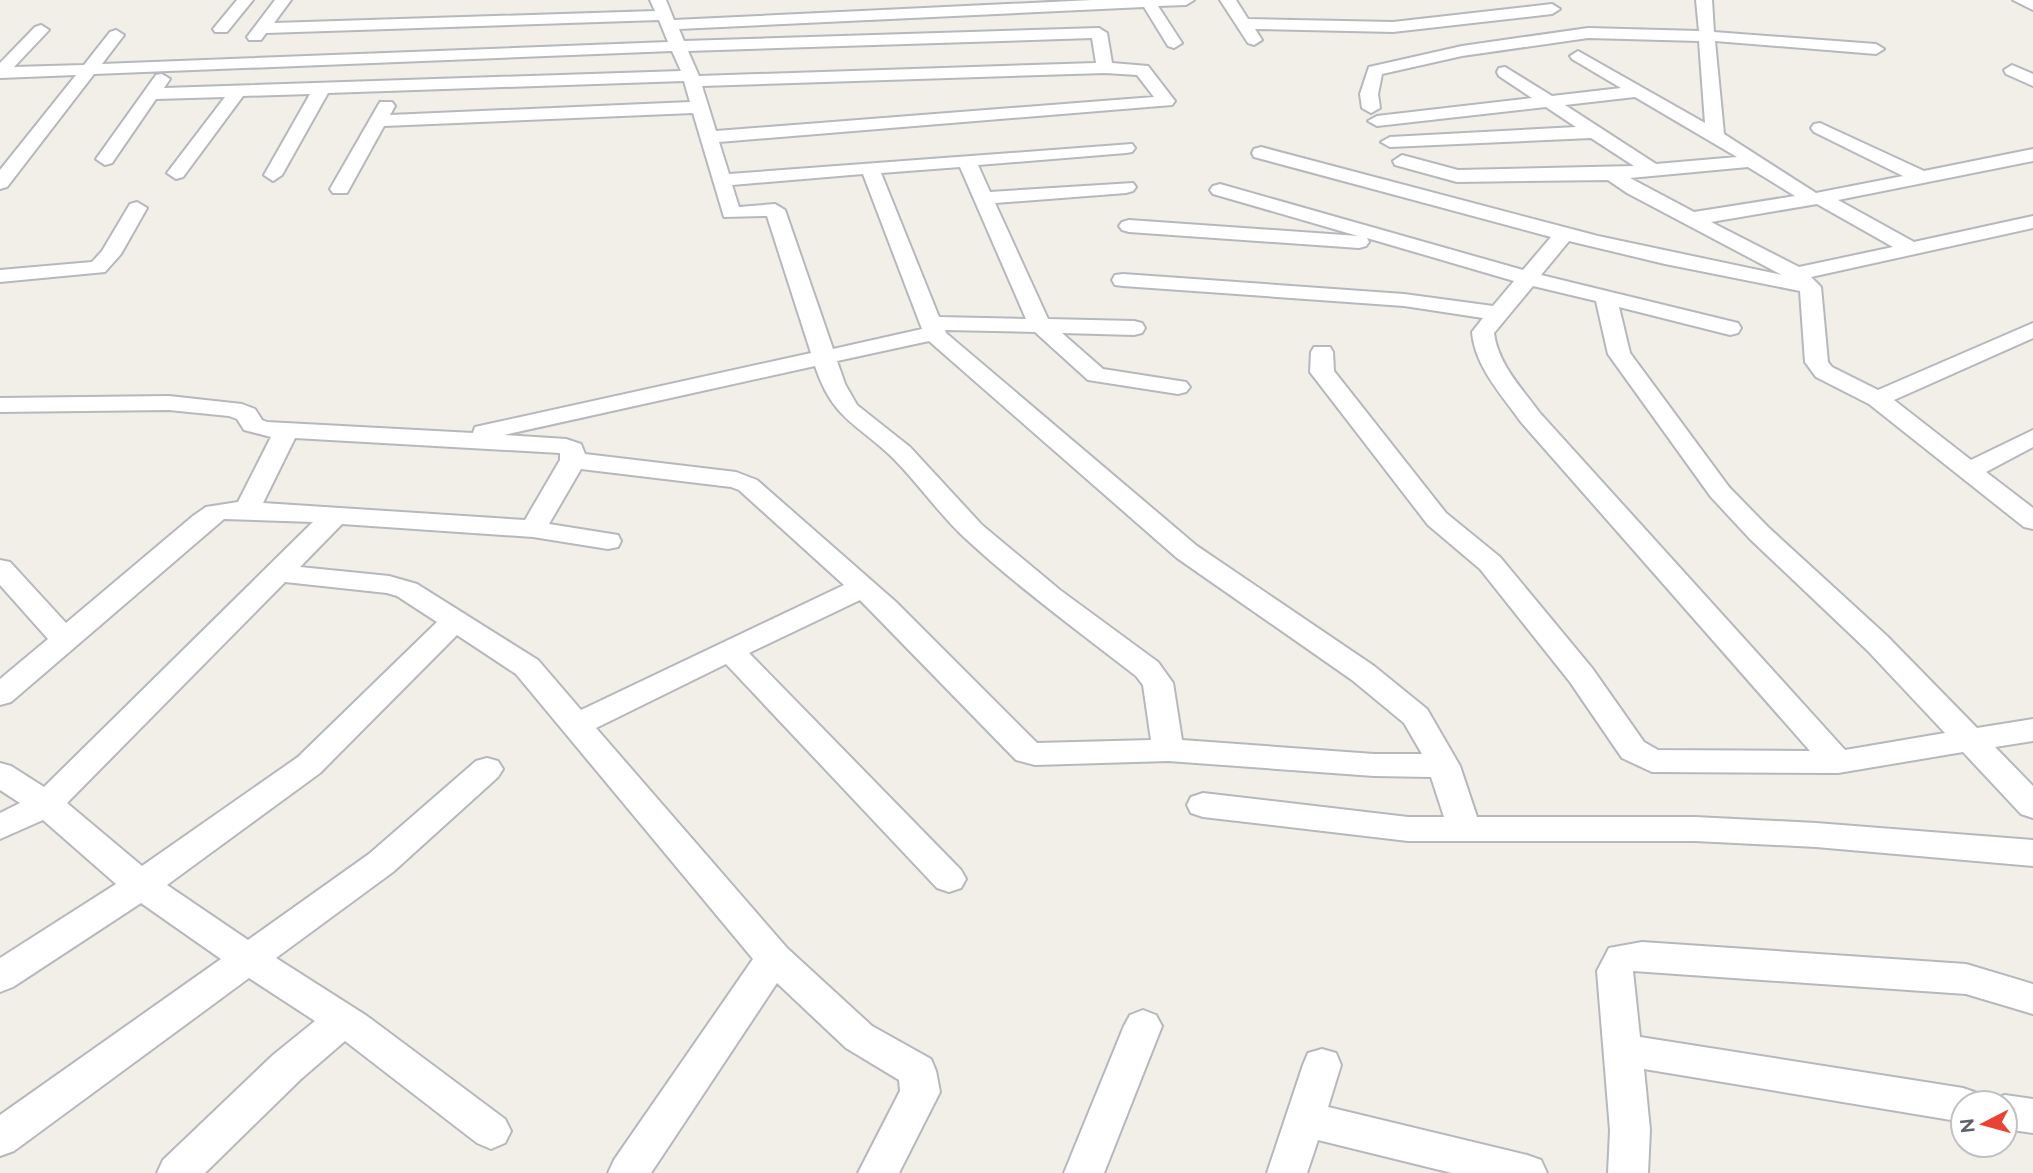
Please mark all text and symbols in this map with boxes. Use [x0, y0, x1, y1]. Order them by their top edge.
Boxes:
north arrow [1949, 1089, 2019, 1159]
text: N [1955, 1117, 1979, 1134]

